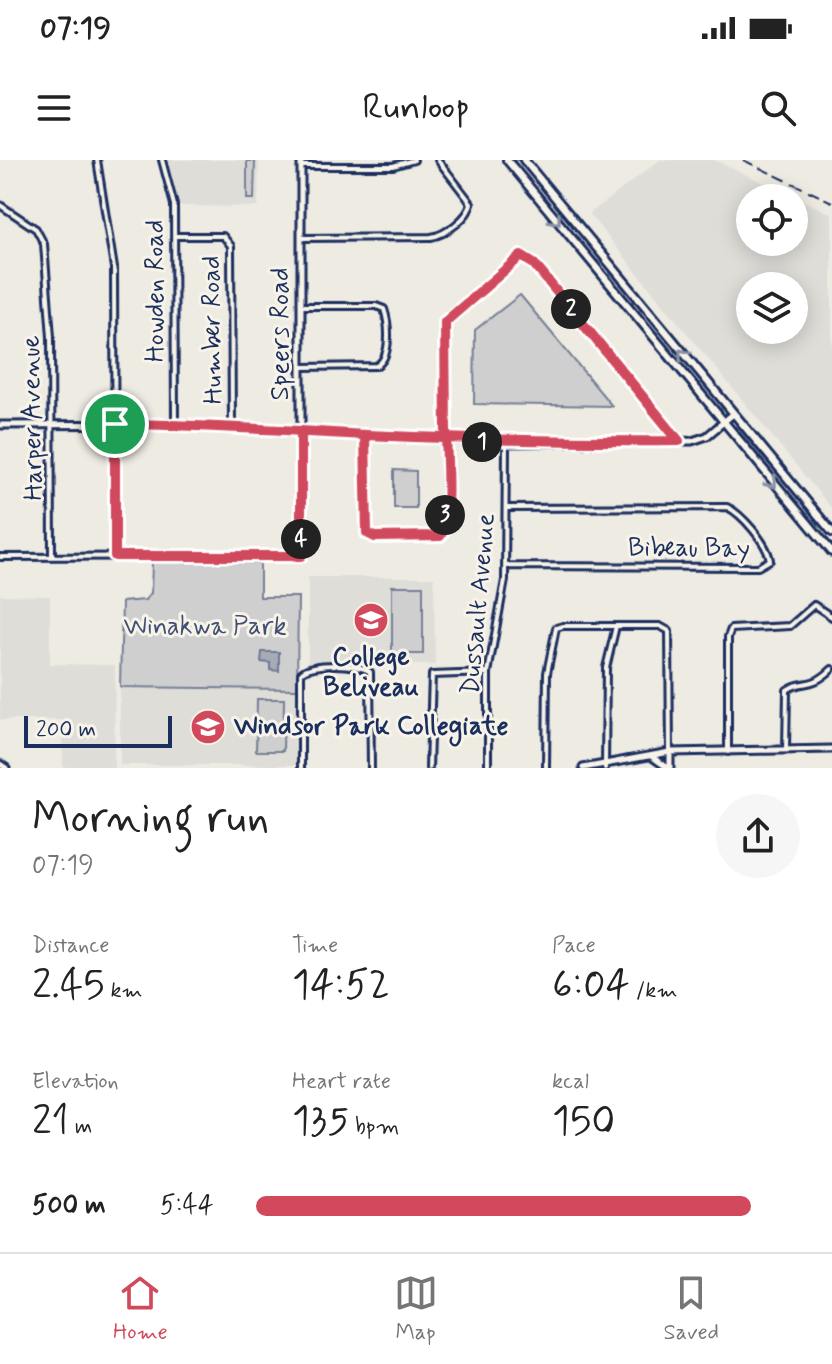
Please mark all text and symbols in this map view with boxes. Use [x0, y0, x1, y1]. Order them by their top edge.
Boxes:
text: 07:19 [40, 9, 111, 48]
text: Runloop [362, 85, 470, 132]
icon: menu [32, 86, 76, 130]
icon: search [756, 86, 800, 130]
map controls [736, 184, 808, 344]
button: locate [736, 184, 808, 256]
one-way arrow [546, 211, 561, 225]
street label: Howden Road [139, 220, 173, 362]
street label: Humber Road [195, 255, 231, 405]
street label: Speers Road [264, 268, 298, 400]
button: layers [736, 272, 808, 344]
pin: 2 [551, 289, 591, 329]
text: 2 [566, 295, 576, 323]
street label: Harper Avenue [15, 335, 51, 501]
one-way arrow [678, 349, 693, 363]
pin [81, 390, 149, 458]
icon: arrive [93, 402, 137, 446]
pin: 1 [462, 422, 502, 462]
text: 1 [477, 428, 487, 456]
one-way arrow [762, 474, 777, 489]
pin: 3 [425, 495, 465, 535]
text: 3 [440, 501, 450, 529]
street label: Dussault Avenue [454, 512, 504, 696]
pin: 4 [281, 519, 321, 559]
text: 4 [295, 525, 307, 553]
street label: Bibeau Bay [628, 532, 750, 566]
school or university icon: College Beliveau [352, 601, 390, 639]
park label: Winakwa Park [123, 610, 287, 644]
place label: College Beliveau [323, 641, 419, 705]
school or university icon: Windsor Park Collegiate [189, 708, 227, 746]
place label: Windsor Park Collegiate [233, 710, 509, 747]
scale bar [24, 712, 172, 748]
text: 200 m [36, 716, 96, 744]
text: Morning run [32, 790, 269, 848]
button: share [716, 794, 800, 878]
text: 07:19 [32, 849, 94, 883]
text: Distance [32, 932, 109, 960]
text: Time [292, 932, 338, 960]
text: Pace [552, 932, 596, 960]
text: 2.45 [32, 960, 105, 1012]
text: 14:52 [292, 960, 390, 1012]
text: 6:04 [552, 960, 630, 1012]
text: km [105, 977, 143, 1005]
text: /km [630, 977, 677, 1005]
text: Elevation [32, 1068, 119, 1096]
text: Heart rate [292, 1068, 391, 1096]
text: kcal [552, 1068, 589, 1096]
text: 21 [32, 1096, 69, 1148]
text: 135 [292, 1096, 349, 1148]
text: 150 [552, 1096, 615, 1148]
text: m [69, 1113, 92, 1141]
text: bpm [349, 1113, 399, 1141]
text: 500 m [32, 1189, 106, 1223]
text: 5:44 [160, 1189, 213, 1223]
tab: Home [113, 1271, 168, 1347]
tab: Map [394, 1271, 438, 1347]
tab: Saved [663, 1271, 719, 1347]

